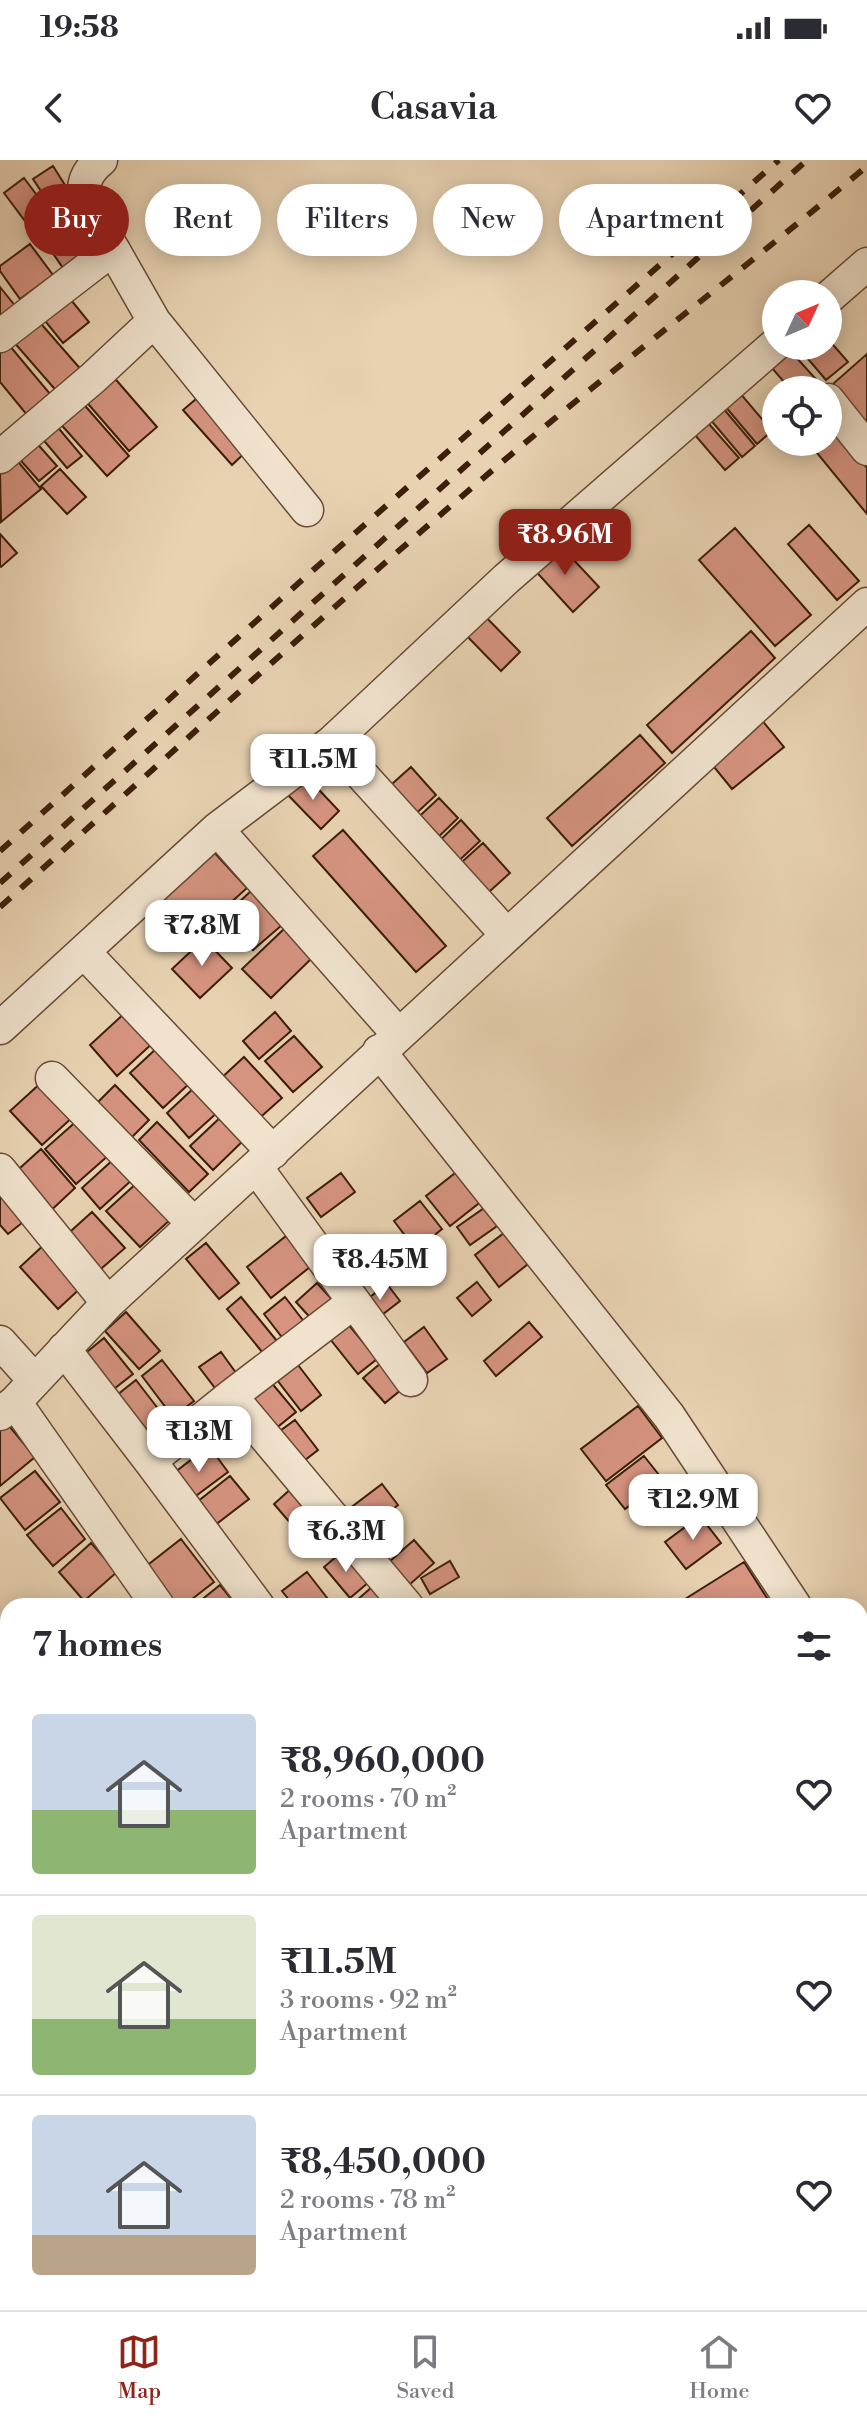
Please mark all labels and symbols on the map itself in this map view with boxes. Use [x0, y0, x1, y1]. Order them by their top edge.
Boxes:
north arrow [762, 280, 842, 360]
pin: ₹8.96M [500, 509, 630, 577]
pin: ₹11.5M [248, 734, 378, 802]
pin: ₹7.8M [146, 900, 258, 968]
pin: ₹8.45M [315, 1234, 445, 1302]
pin: ₹13M [152, 1406, 246, 1474]
pin: ₹12.9M [628, 1474, 758, 1542]
pin: ₹6.3M [290, 1506, 402, 1574]

